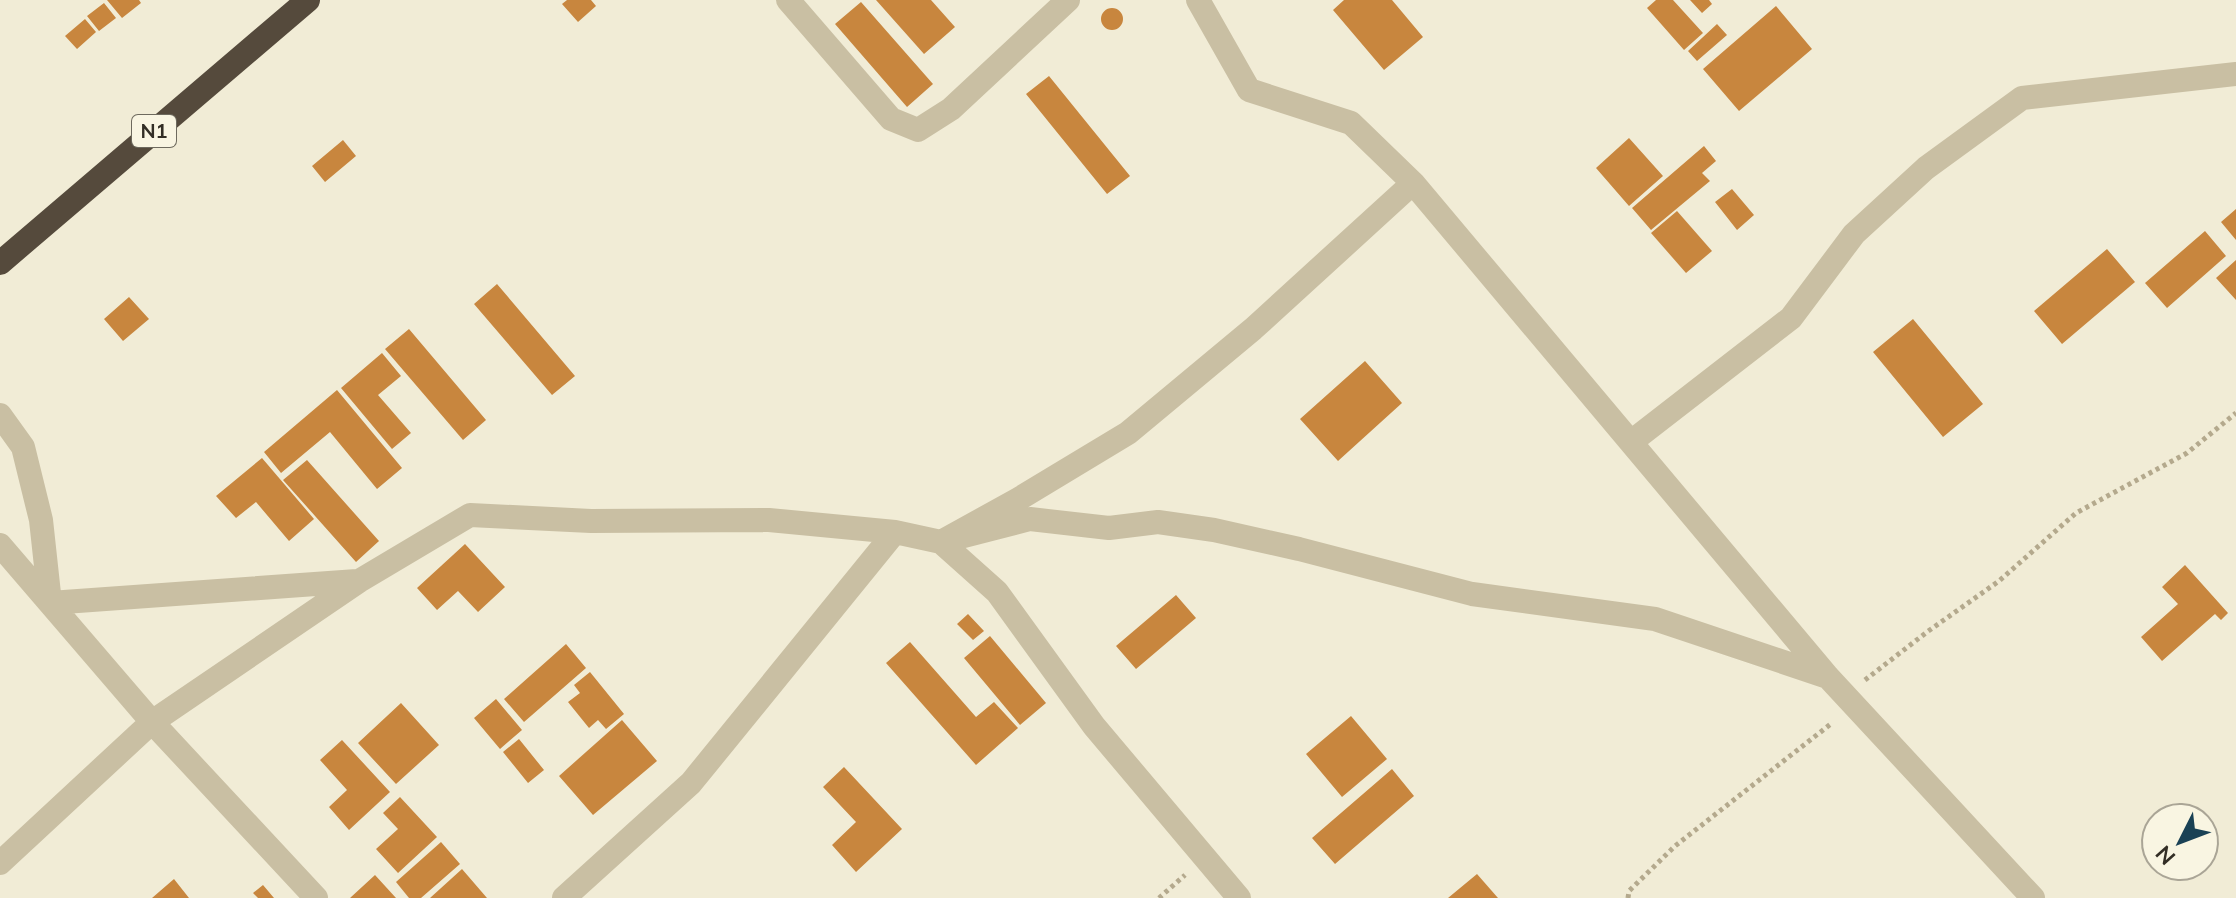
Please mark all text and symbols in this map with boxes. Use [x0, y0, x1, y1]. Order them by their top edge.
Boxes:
road number: N1 [132, 115, 176, 147]
north arrow [2140, 802, 2220, 882]
text: N [2149, 840, 2181, 871]

